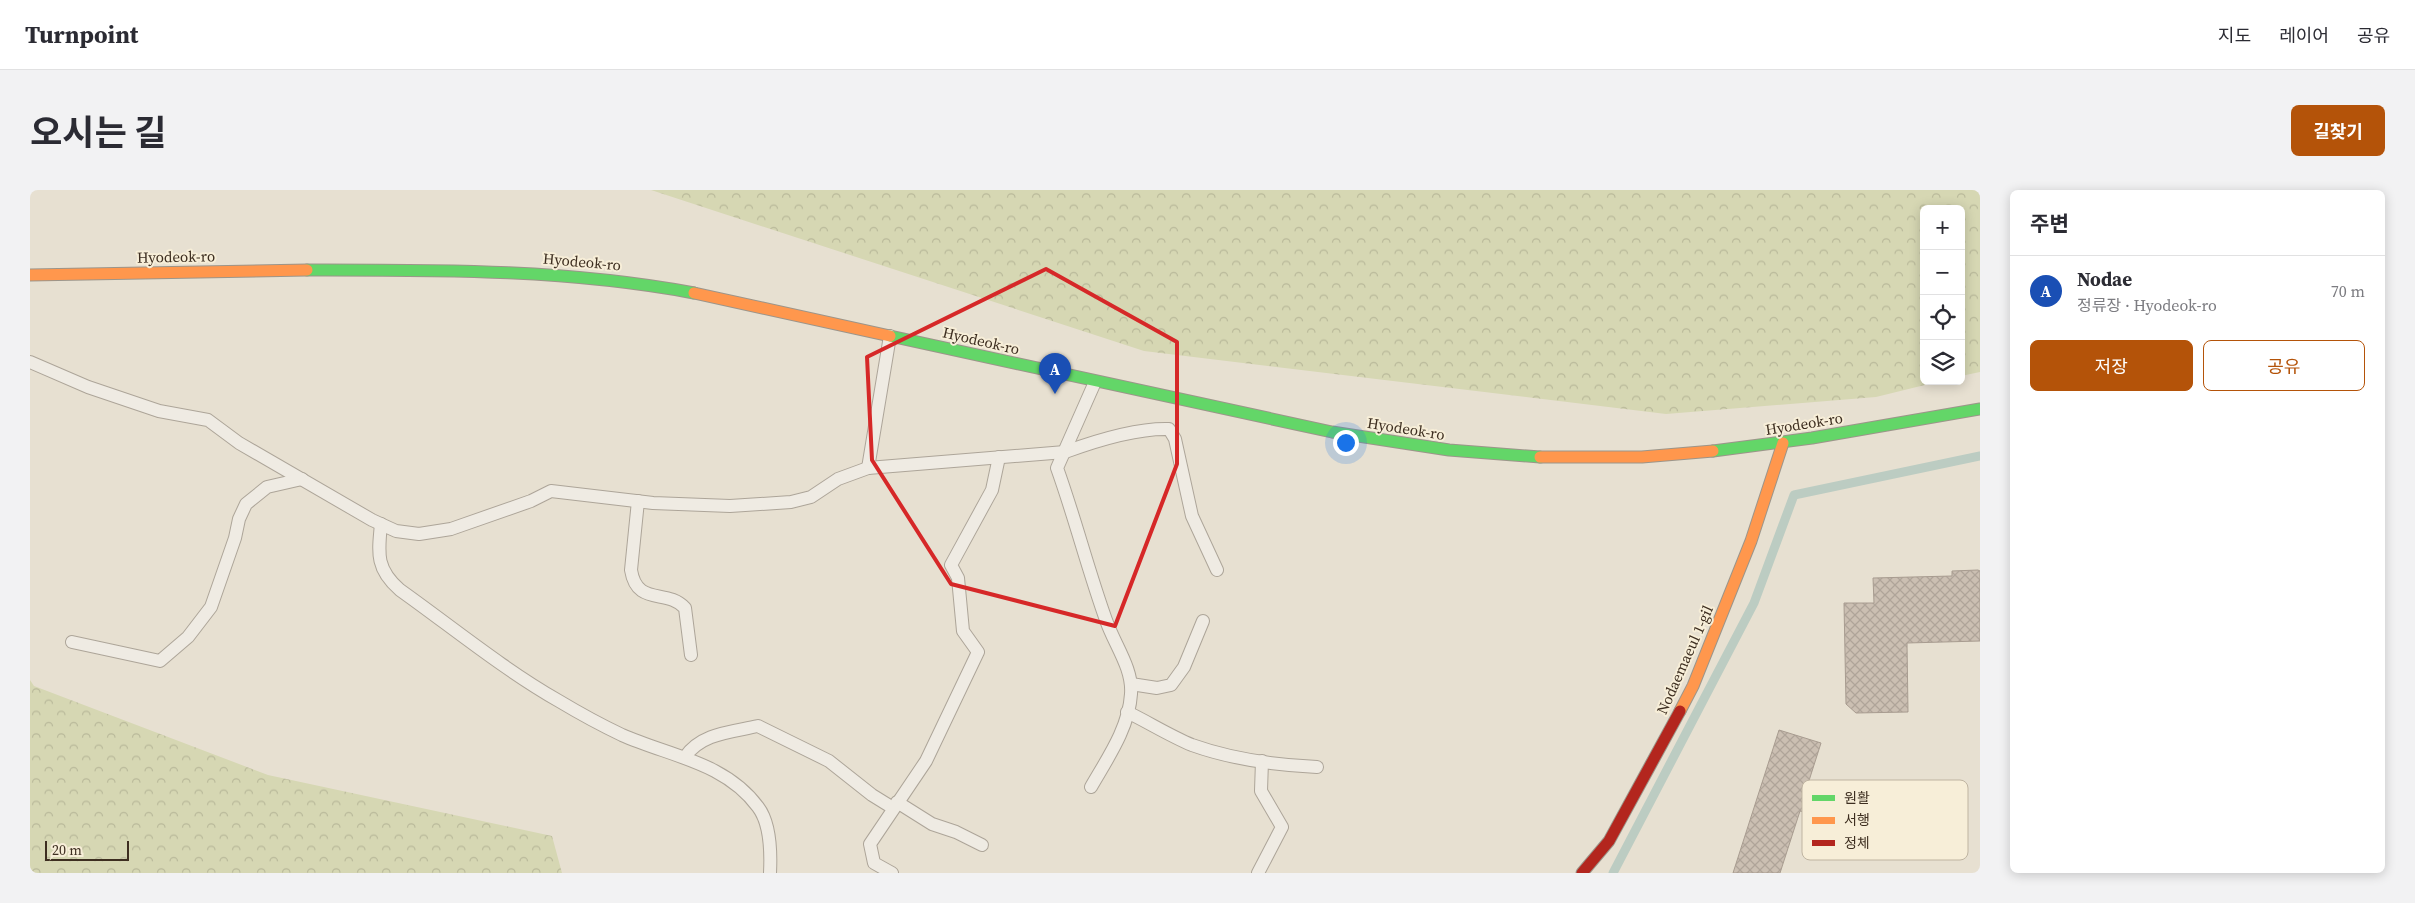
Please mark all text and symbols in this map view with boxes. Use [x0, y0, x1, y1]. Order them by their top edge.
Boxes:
text: Turnpoint [25, 18, 138, 51]
text: 지도 [2218, 23, 2251, 48]
text: 레이어 [2279, 23, 2329, 48]
text: 공유 [2357, 23, 2390, 48]
button: 길찾기 [2291, 105, 2385, 156]
text: 오시는 길 [30, 109, 166, 157]
map controls [1920, 205, 1965, 385]
button: + [1920, 205, 1965, 250]
text: 주변 [2030, 209, 2069, 238]
street label: Hyodeok-ro [137, 245, 215, 268]
street label: Hyodeok-ro [542, 248, 622, 275]
button: − [1920, 250, 1965, 295]
text: Nodae [2077, 266, 2132, 292]
text: A [2041, 280, 2051, 302]
text: 70 m [2331, 280, 2365, 302]
text: 정류장 · Hyodeok-ro [2077, 294, 2217, 316]
button: locate [1920, 295, 1965, 340]
street label: Hyodeok-ro [941, 321, 1022, 360]
button: layers [1920, 340, 1965, 385]
button: 저장 [2030, 340, 2193, 391]
button: 공유 [2203, 340, 2365, 391]
pin: A [1039, 353, 1071, 394]
street label: Hyodeok-ro [1764, 407, 1844, 440]
street label: Hyodeok-ro [1366, 412, 1446, 445]
your location [1333, 430, 1359, 456]
street label: Nodaemaeul 1-gil [1651, 602, 1718, 718]
legend [1802, 780, 1968, 860]
text: 원활 [1844, 788, 1870, 808]
text: 서행 [1844, 810, 1870, 830]
text: 정체 [1844, 833, 1870, 853]
scale bar [45, 838, 129, 861]
text: 20 m [52, 840, 82, 860]

